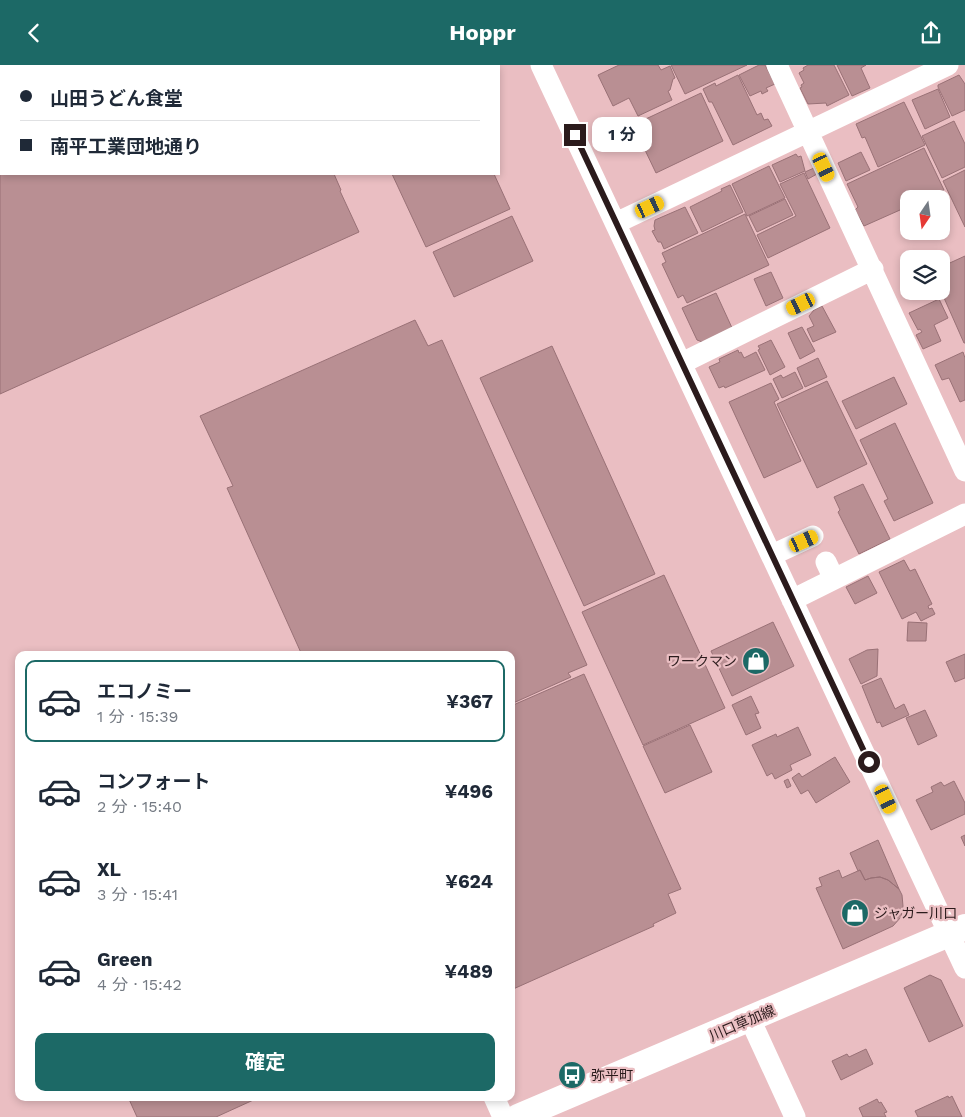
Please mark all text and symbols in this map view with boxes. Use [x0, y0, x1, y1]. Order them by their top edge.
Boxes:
icon: back [20, 19, 48, 47]
icon: share [917, 19, 945, 47]
text: Hoppr [449, 20, 516, 45]
text: 山田うどん食堂 [50, 87, 183, 110]
callout: 1 分 [592, 117, 652, 153]
route end [564, 124, 586, 146]
text: 1 分 [608, 125, 636, 144]
text: 南平工業団地通り [50, 135, 202, 158]
car [810, 150, 837, 184]
north arrow [900, 190, 950, 240]
map controls [900, 190, 950, 300]
car [633, 194, 666, 220]
button: layers [900, 250, 950, 300]
car [784, 291, 817, 317]
car [787, 528, 820, 554]
shop icon: ワークマン [741, 646, 771, 676]
place label: ワークマン [667, 653, 737, 669]
icon: car [37, 679, 82, 724]
text: エコノミー [97, 680, 192, 703]
text: ¥367 [446, 690, 493, 713]
text: 1 分 · 15:39 [97, 707, 178, 726]
route start [858, 751, 880, 773]
icon: car [37, 769, 82, 814]
text: コンフォート [97, 770, 210, 793]
text: ¥496 [445, 780, 493, 803]
car [872, 782, 899, 816]
text: 2 分 · 15:40 [97, 797, 182, 816]
text: XL [97, 858, 121, 881]
icon: car [37, 859, 82, 904]
text: ¥624 [445, 870, 493, 893]
text: 3 分 · 15:41 [97, 885, 178, 904]
shop icon: ジャガー川口 [840, 898, 870, 928]
place label: ジャガー川口 [874, 905, 957, 921]
text: Green [97, 948, 153, 971]
icon: car [37, 949, 82, 994]
text: ¥489 [444, 960, 493, 983]
text: 4 分 · 15:42 [97, 975, 182, 994]
street label: 川口草加線 [707, 1002, 777, 1044]
button: 確定 [35, 1033, 495, 1091]
bus stop icon: 弥平町 [557, 1060, 587, 1090]
place label: 弥平町 [591, 1067, 633, 1083]

